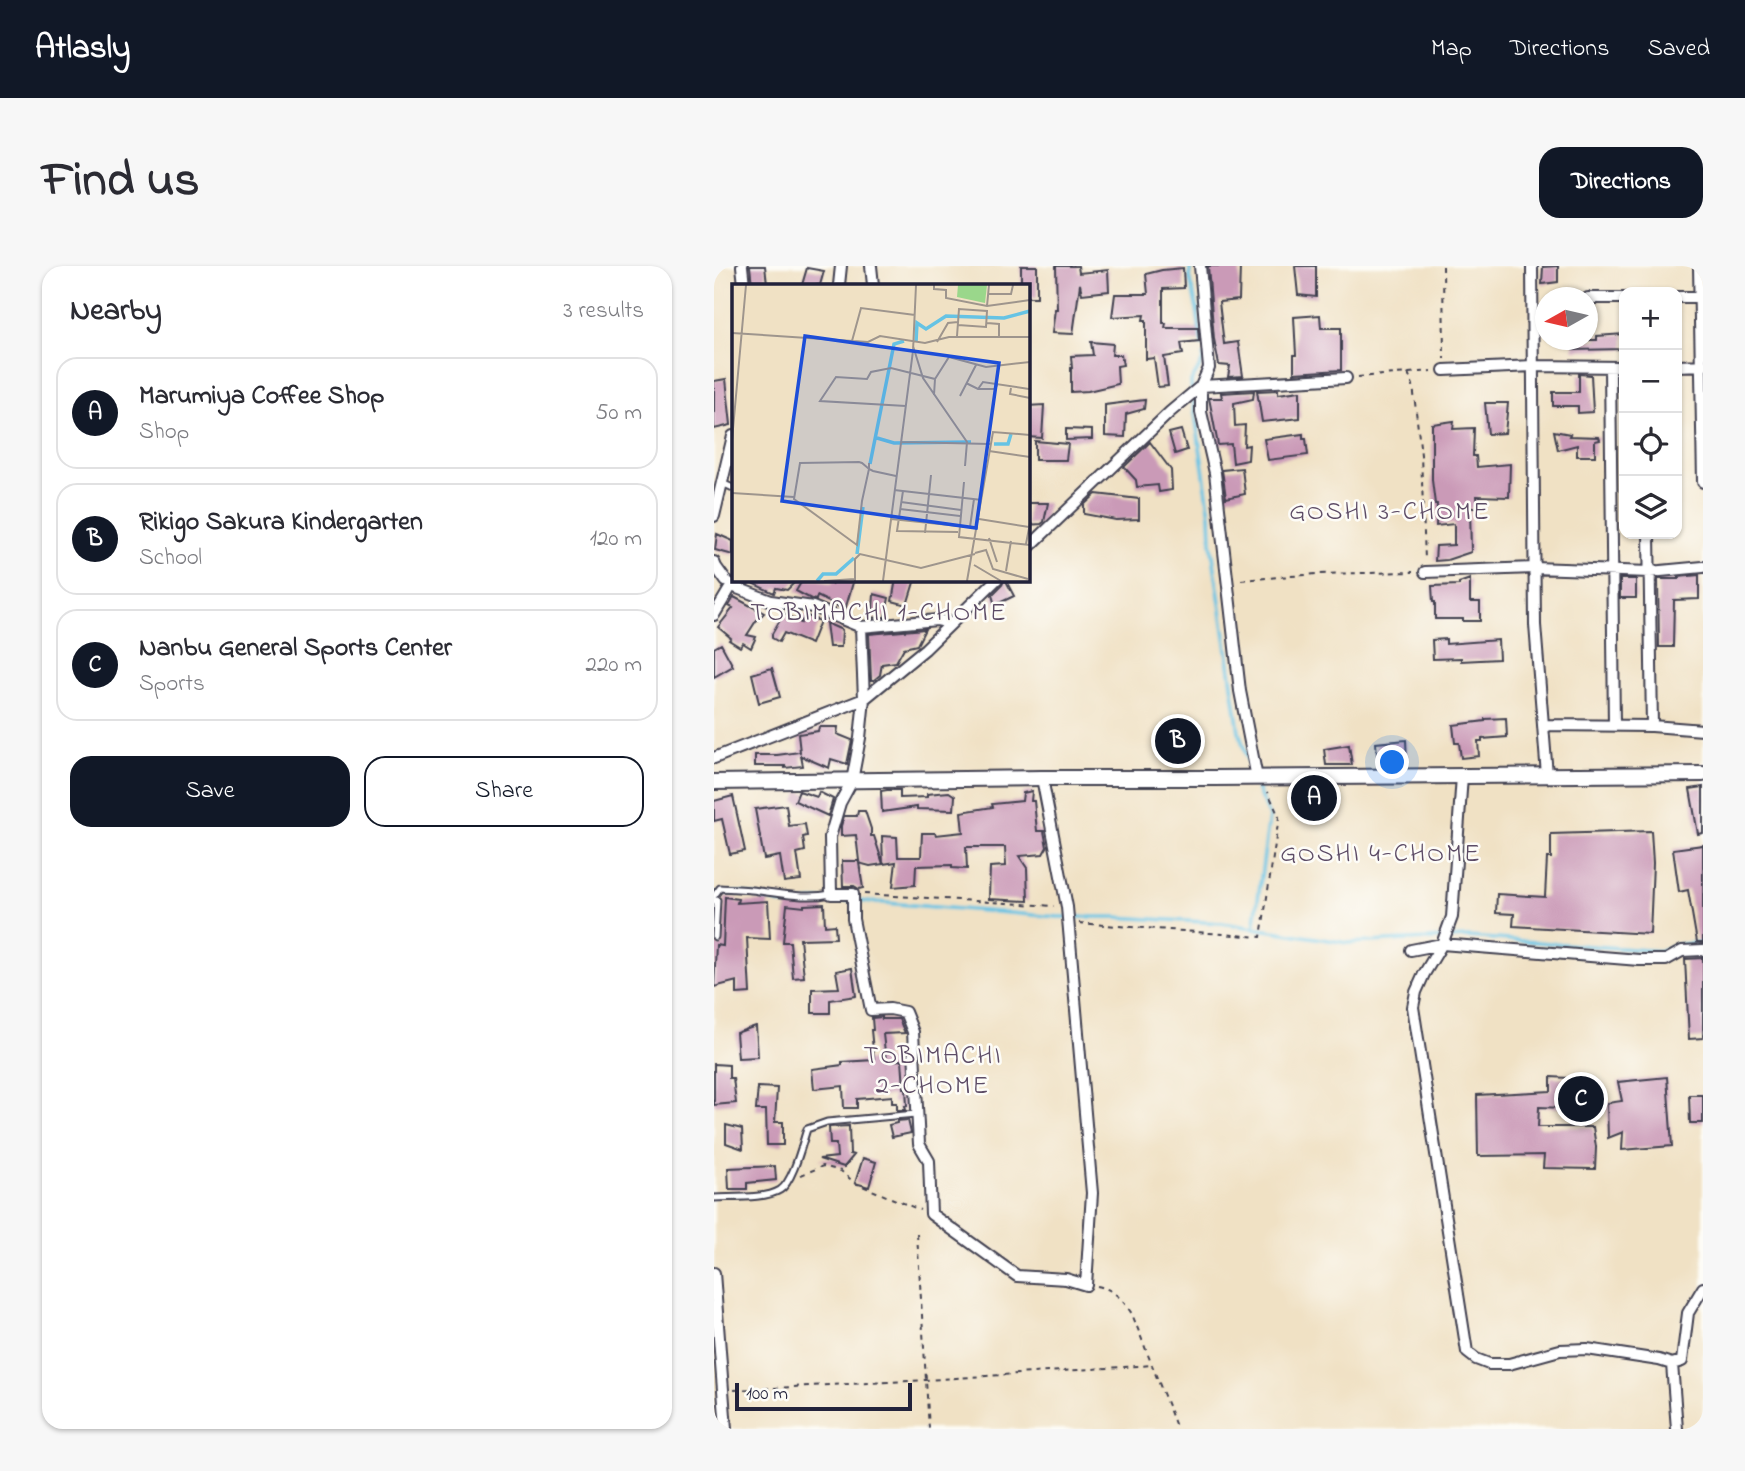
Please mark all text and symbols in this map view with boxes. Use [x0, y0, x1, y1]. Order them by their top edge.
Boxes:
text: Atlasly [35, 25, 130, 73]
text: Map [1431, 32, 1472, 67]
text: Directions [1510, 32, 1609, 67]
text: Saved [1647, 32, 1710, 67]
text: Find us [42, 146, 199, 218]
button: Directions [1539, 147, 1703, 218]
inset map [732, 284, 1029, 581]
north arrow [1535, 287, 1598, 350]
map controls [1619, 287, 1682, 539]
button: + [1619, 287, 1682, 350]
text: Nearby [70, 290, 162, 334]
text: 3 results [563, 295, 644, 328]
button: − [1619, 350, 1682, 413]
text: Marumiya Coffee Shop [139, 378, 385, 416]
text: A [88, 397, 102, 430]
text: 50 m [595, 397, 642, 430]
button: locate [1619, 413, 1682, 476]
text: Shop [139, 416, 189, 449]
button: layers [1619, 476, 1682, 539]
district label: GOSHI 3-CHOME [1289, 494, 1491, 532]
text: Rikigo Sakura Kindergarten [139, 504, 423, 542]
text: B [87, 523, 103, 556]
text: 120 m [590, 523, 642, 556]
text: School [139, 542, 202, 575]
district label: TOBIMACHI 1-CHOME [750, 595, 1008, 633]
text: Nanbu General Sports Center [139, 630, 452, 668]
text: C [89, 649, 101, 682]
text: 220 m [586, 649, 642, 682]
text: Sports [139, 668, 205, 701]
pin: B [1155, 715, 1201, 767]
your location [1375, 745, 1409, 779]
button: Save [70, 756, 350, 827]
button: Share [364, 756, 644, 827]
pin: A [1291, 772, 1337, 824]
district label: GOSHI 4-CHOME [1280, 836, 1482, 874]
district label: TOBIMACHI 2-CHOME [863, 1038, 1003, 1106]
pin: C [1558, 1073, 1604, 1125]
scale bar [735, 1380, 912, 1412]
text: 100 m [746, 1381, 788, 1408]

